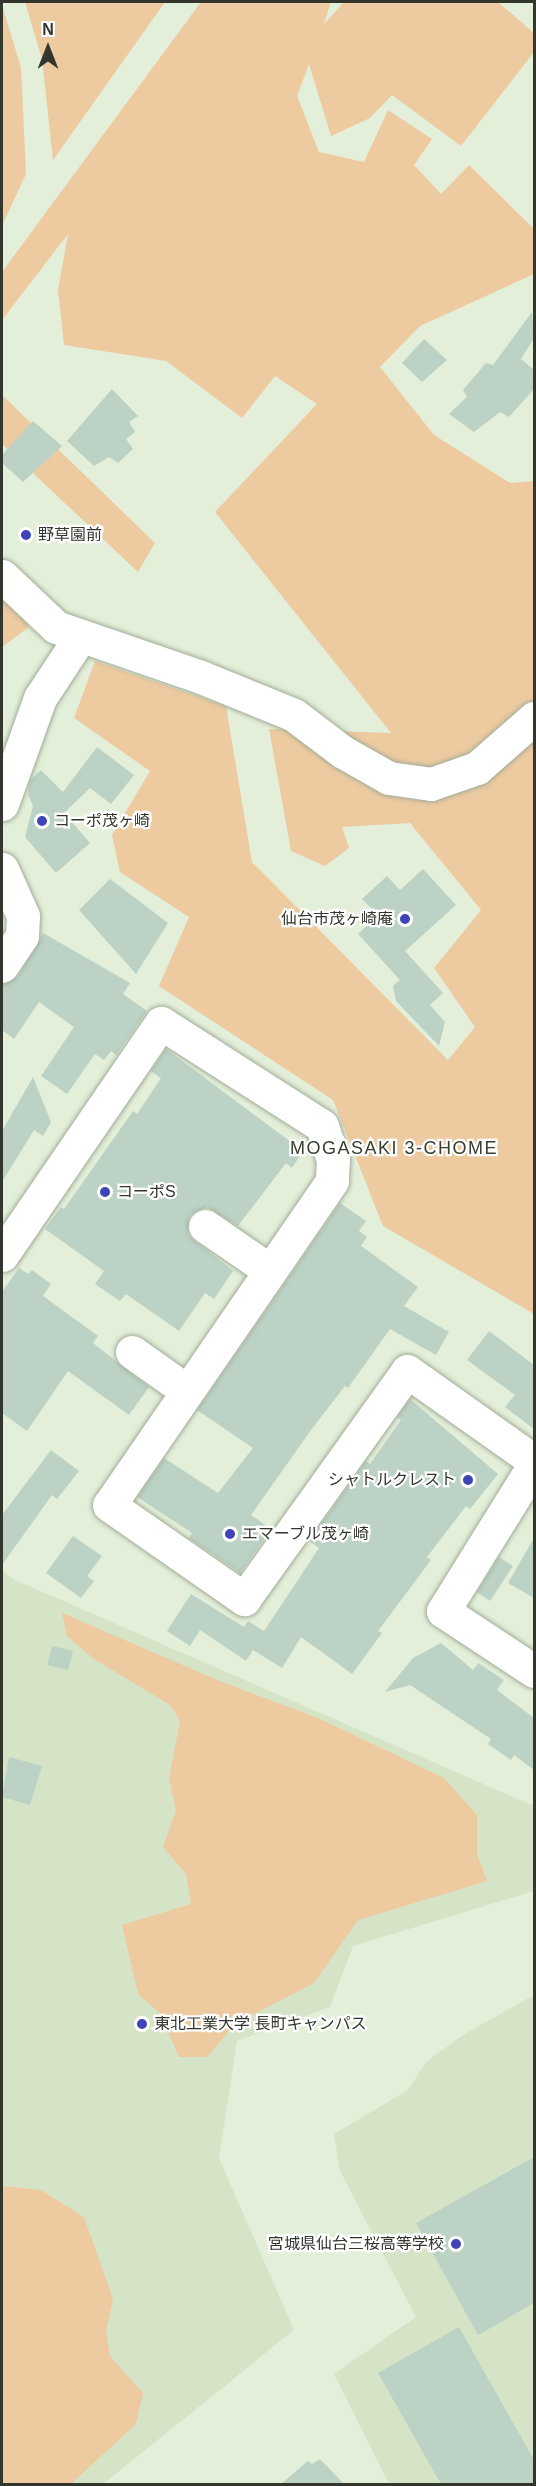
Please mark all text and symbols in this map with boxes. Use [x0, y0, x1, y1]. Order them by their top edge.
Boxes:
north arrow [18, 18, 78, 78]
text: N [42, 21, 54, 38]
place label: 野草園前 [38, 525, 102, 545]
marker: 野草園前 [19, 528, 33, 542]
place label: コーポ茂ヶ崎 [54, 811, 150, 831]
marker: コーポ茂ヶ崎 [35, 814, 49, 828]
place label: 仙台市茂ヶ崎庵 [281, 909, 393, 929]
marker: 仙台市茂ヶ崎庵 [398, 912, 412, 926]
district label: MOGASAKI 3-CHOME [290, 1137, 498, 1159]
place label: コーポS [117, 1182, 176, 1202]
marker: コーポS [98, 1185, 112, 1199]
place label: シャトルクレスト [328, 1470, 456, 1490]
marker: シャトルクレスト [461, 1473, 475, 1487]
place label: エマーブル茂ヶ崎 [242, 1524, 370, 1544]
marker: エマーブル茂ヶ崎 [223, 1527, 237, 1541]
place label: 東北工業大学 長町キャンパス [154, 2014, 366, 2034]
marker: 東北工業大学 長町キャンパス [135, 2017, 149, 2031]
place label: 宮城県仙台三桜高等学校 [268, 2234, 444, 2254]
marker: 宮城県仙台三桜高等学校 [449, 2237, 463, 2251]

